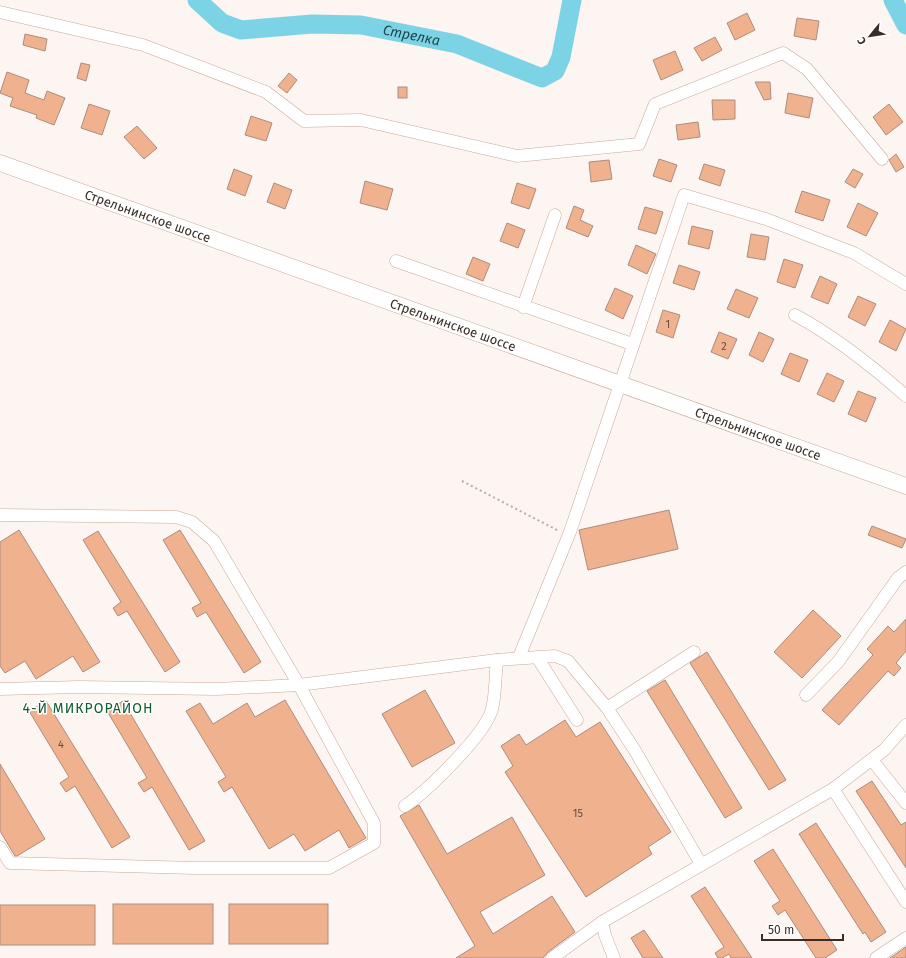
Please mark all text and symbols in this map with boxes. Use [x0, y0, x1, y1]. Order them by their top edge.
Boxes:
north arrow [850, 16, 890, 56]
water label: Стрелка [381, 21, 442, 49]
text: С [854, 34, 869, 47]
street label: Стрельнинское шоссе [83, 186, 213, 245]
street label: Стрельнинское шоссе [388, 295, 518, 354]
house number: 1 [666, 318, 670, 331]
house number: 2 [721, 340, 727, 353]
street label: Стрельнинское шоссе [693, 404, 823, 463]
district label: 4-Й МИКРОРАЙОН [23, 700, 153, 717]
house number: 4 [58, 738, 64, 751]
house number: 15 [573, 807, 584, 820]
scale bar [762, 916, 843, 942]
text: 50 m [768, 923, 794, 937]

